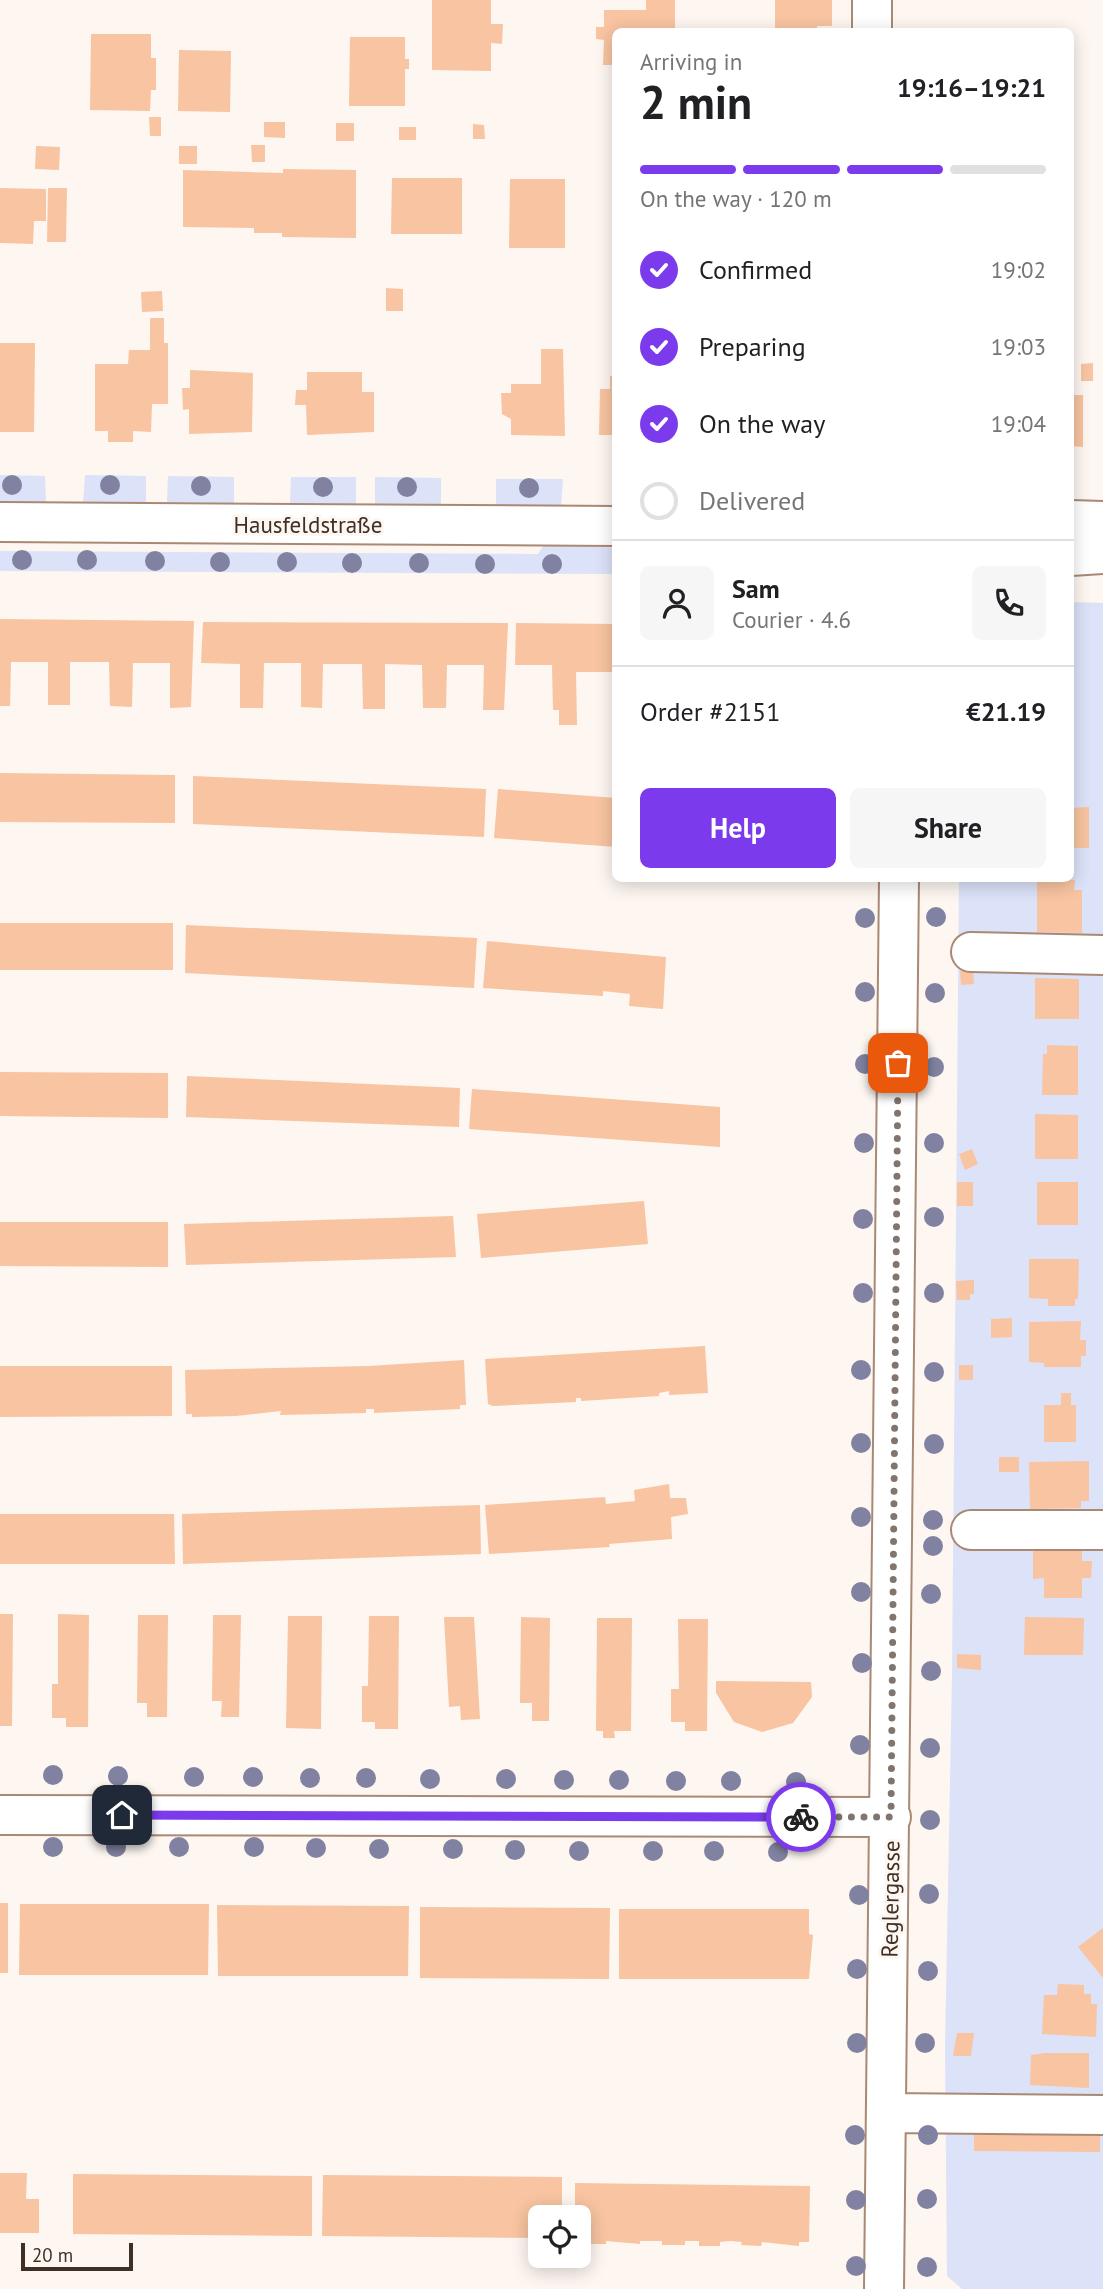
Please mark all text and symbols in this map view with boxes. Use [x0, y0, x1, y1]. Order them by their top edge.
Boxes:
text: Arriving in [640, 47, 742, 76]
text: 19:16–19:21 [897, 71, 1046, 104]
text: 2 min [640, 72, 752, 132]
text: On the way · 120 m [640, 184, 832, 213]
icon: check [640, 251, 678, 289]
text: Confirmed [699, 253, 812, 286]
text: 19:02 [991, 255, 1046, 284]
icon: check [640, 328, 678, 366]
text: Preparing [699, 330, 806, 363]
text: 19:03 [991, 332, 1046, 361]
icon: check [640, 405, 678, 443]
text: On the way [699, 407, 825, 440]
text: 19:04 [991, 409, 1046, 438]
text: Delivered [699, 484, 805, 517]
street label: Hausfeldstraße [234, 510, 382, 539]
button: person [640, 566, 714, 640]
button: phone [972, 566, 1046, 640]
text: Sam [732, 572, 780, 605]
text: Courier · 4.6 [732, 605, 851, 634]
text: Order #2151 [640, 695, 780, 728]
text: €21.19 [966, 695, 1046, 728]
button: Help [640, 788, 836, 868]
button: Share [850, 788, 1046, 868]
pin [868, 1033, 928, 1093]
icon: bag [879, 1044, 917, 1082]
courier [766, 1782, 836, 1852]
pin [92, 1785, 152, 1845]
icon: home [103, 1796, 141, 1834]
icon: bike [782, 1798, 820, 1836]
street label: Reglergasse [874, 1840, 906, 1958]
map controls [528, 2205, 591, 2268]
button: locate [528, 2205, 591, 2268]
scale bar [21, 2240, 133, 2272]
text: 20 m [32, 2243, 73, 2267]

